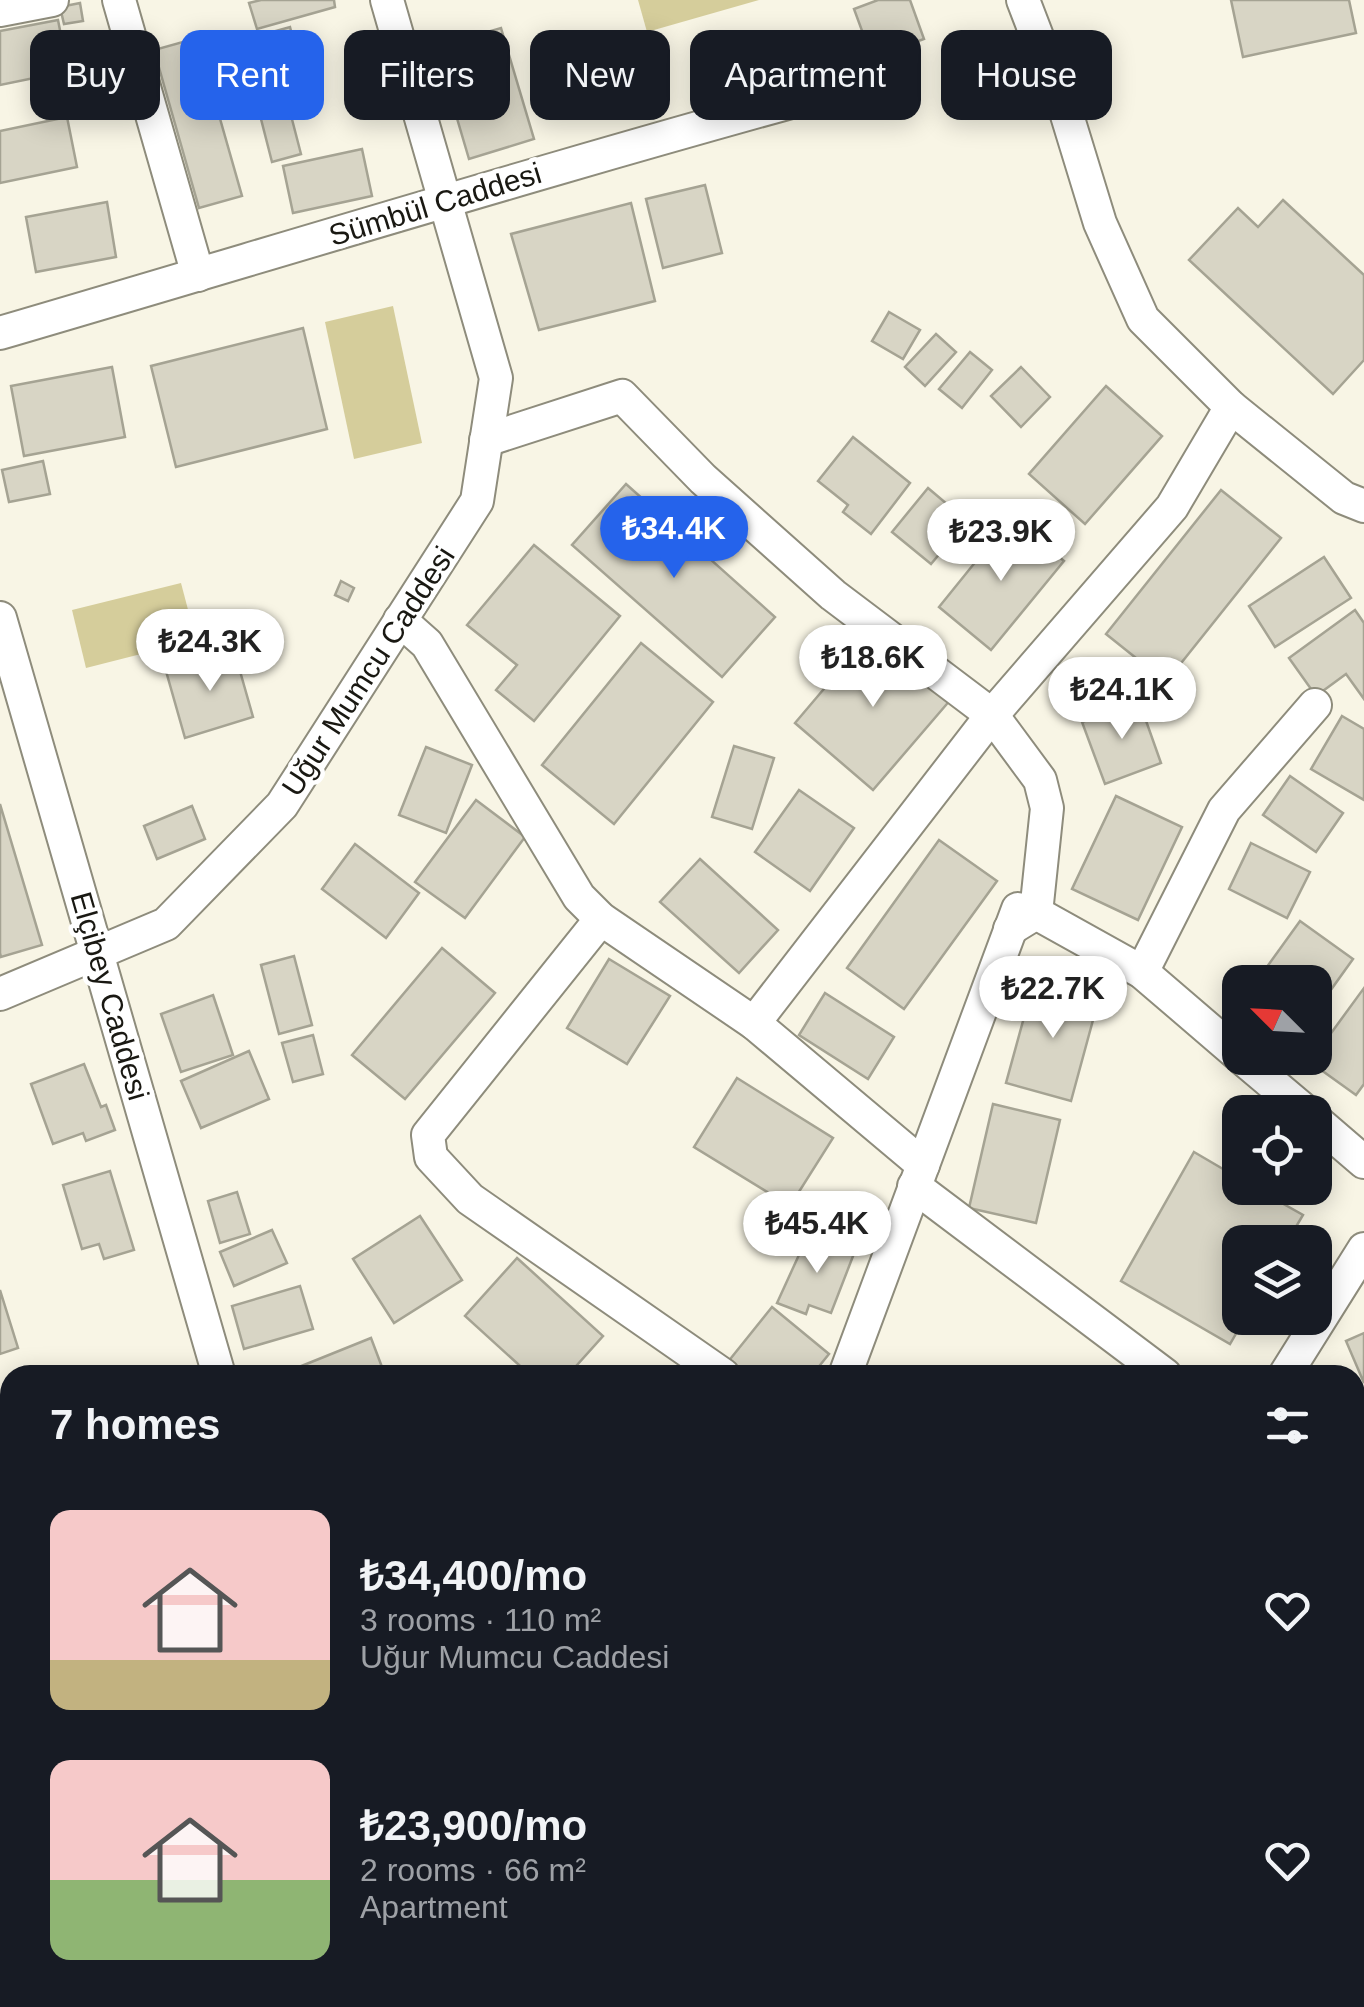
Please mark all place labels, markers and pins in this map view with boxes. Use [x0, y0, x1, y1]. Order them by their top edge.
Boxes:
pin: ₺34.4K [593, 496, 755, 581]
pin: ₺23.9K [920, 499, 1082, 584]
pin: ₺24.3K [129, 609, 291, 694]
pin: ₺18.6K [792, 625, 954, 710]
pin: ₺24.1K [1041, 657, 1203, 742]
pin: ₺22.7K [972, 956, 1134, 1041]
pin: ₺45.4K [736, 1191, 898, 1276]

